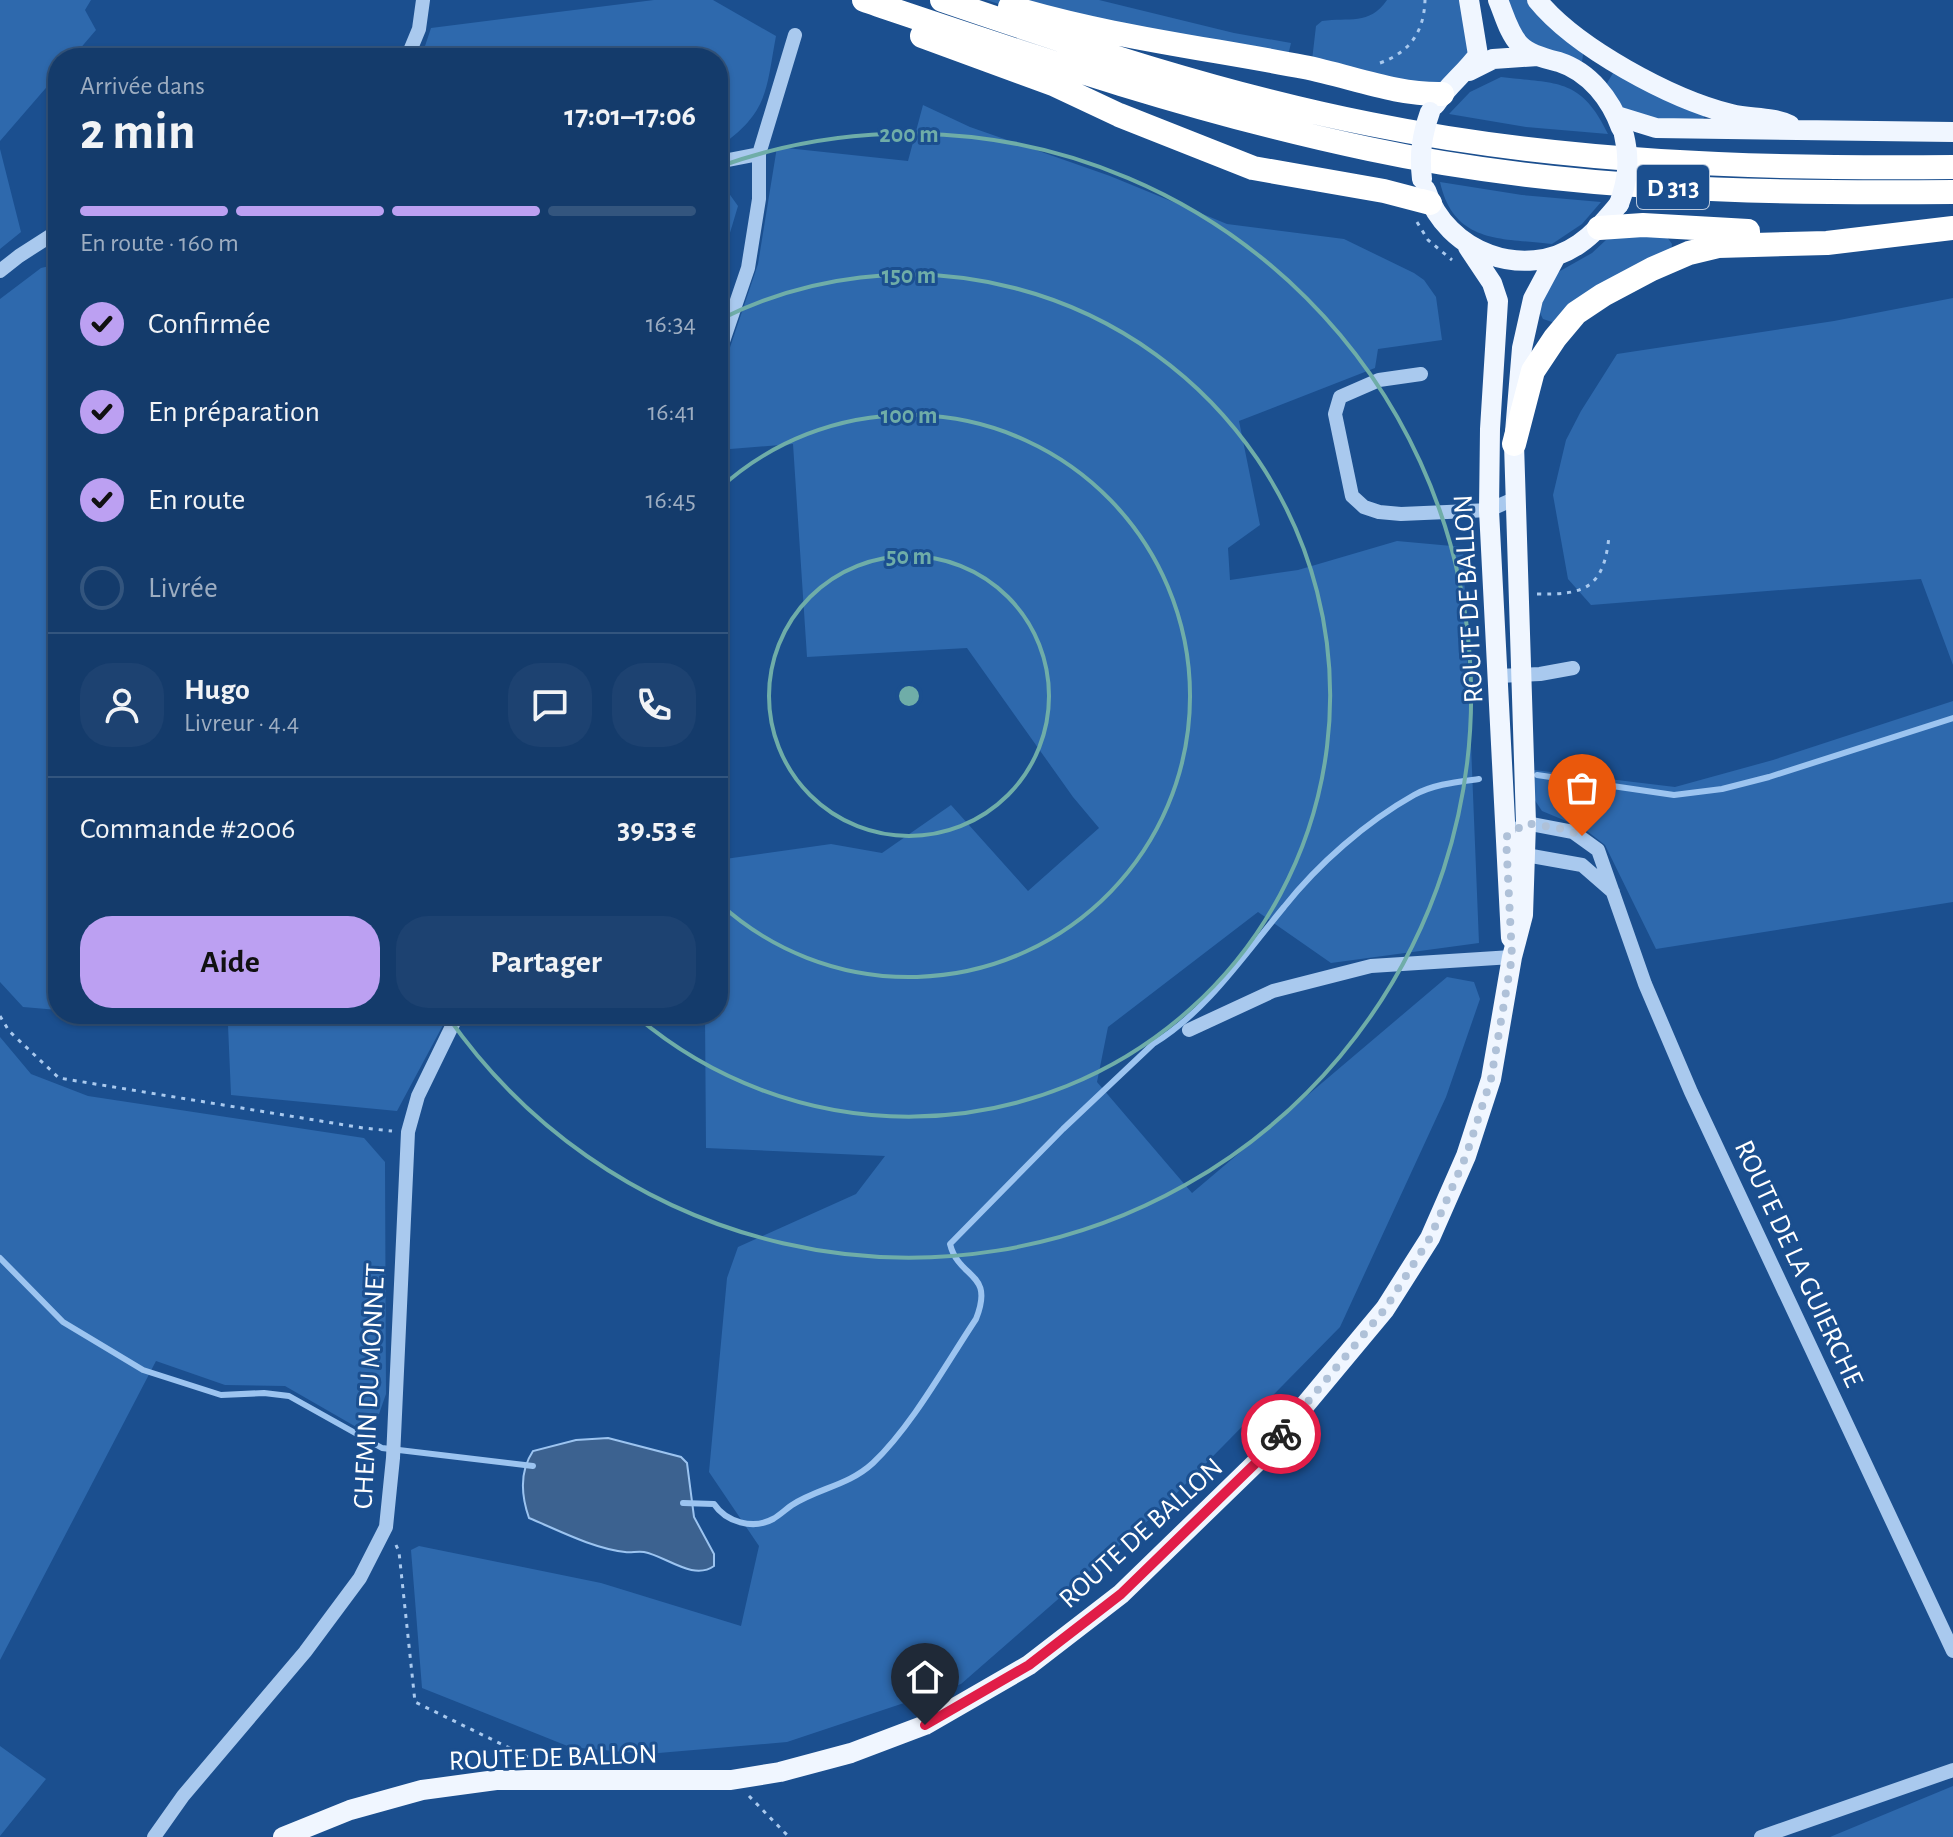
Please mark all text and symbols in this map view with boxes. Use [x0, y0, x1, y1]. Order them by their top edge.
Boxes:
text: Arrivée dans [80, 73, 205, 99]
text: 17:01–17:06 [564, 101, 696, 131]
text: 2 min [80, 106, 195, 158]
text: 200 m [879, 123, 939, 147]
road number: D 313 [1637, 165, 1709, 209]
text: En route · 160 m [80, 230, 239, 256]
text: 150 m [882, 264, 936, 288]
icon: check [80, 302, 124, 346]
text: Confirmée [148, 309, 271, 339]
text: 16:34 [646, 311, 696, 337]
icon: check [80, 390, 124, 434]
text: En préparation [148, 397, 320, 427]
text: 16:41 [647, 399, 696, 425]
text: 100 m [881, 404, 937, 428]
icon: check [80, 478, 124, 522]
text: En route [148, 485, 245, 515]
text: 16:45 [646, 487, 696, 513]
street label: ROUTE DE BALLON [1450, 494, 1488, 704]
text: 50 m [886, 545, 932, 569]
text: Livrée [148, 573, 218, 603]
button: person [80, 663, 164, 747]
button: chat [508, 663, 592, 747]
button: phone [612, 663, 696, 747]
text: Hugo [184, 675, 250, 705]
centre of rings [895, 682, 923, 710]
text: Livreur · 4.4 [184, 710, 299, 736]
pin [1548, 754, 1616, 836]
icon: bag [1560, 766, 1604, 810]
text: Commande #2006 [80, 814, 295, 844]
text: 39.53 € [617, 814, 696, 844]
button: Aide [80, 916, 380, 1008]
button: Partager [396, 916, 696, 1008]
street label: ROUTE DE LA GUIERCHE [1729, 1136, 1868, 1392]
street label: CHEMIN DU MONNET [350, 1262, 390, 1510]
courier [1241, 1394, 1321, 1474]
icon: bike [1259, 1412, 1303, 1456]
street label: ROUTE DE BALLON [1054, 1453, 1228, 1614]
pin [891, 1643, 959, 1725]
icon: home [903, 1655, 947, 1699]
street label: ROUTE DE BALLON [448, 1740, 658, 1776]

